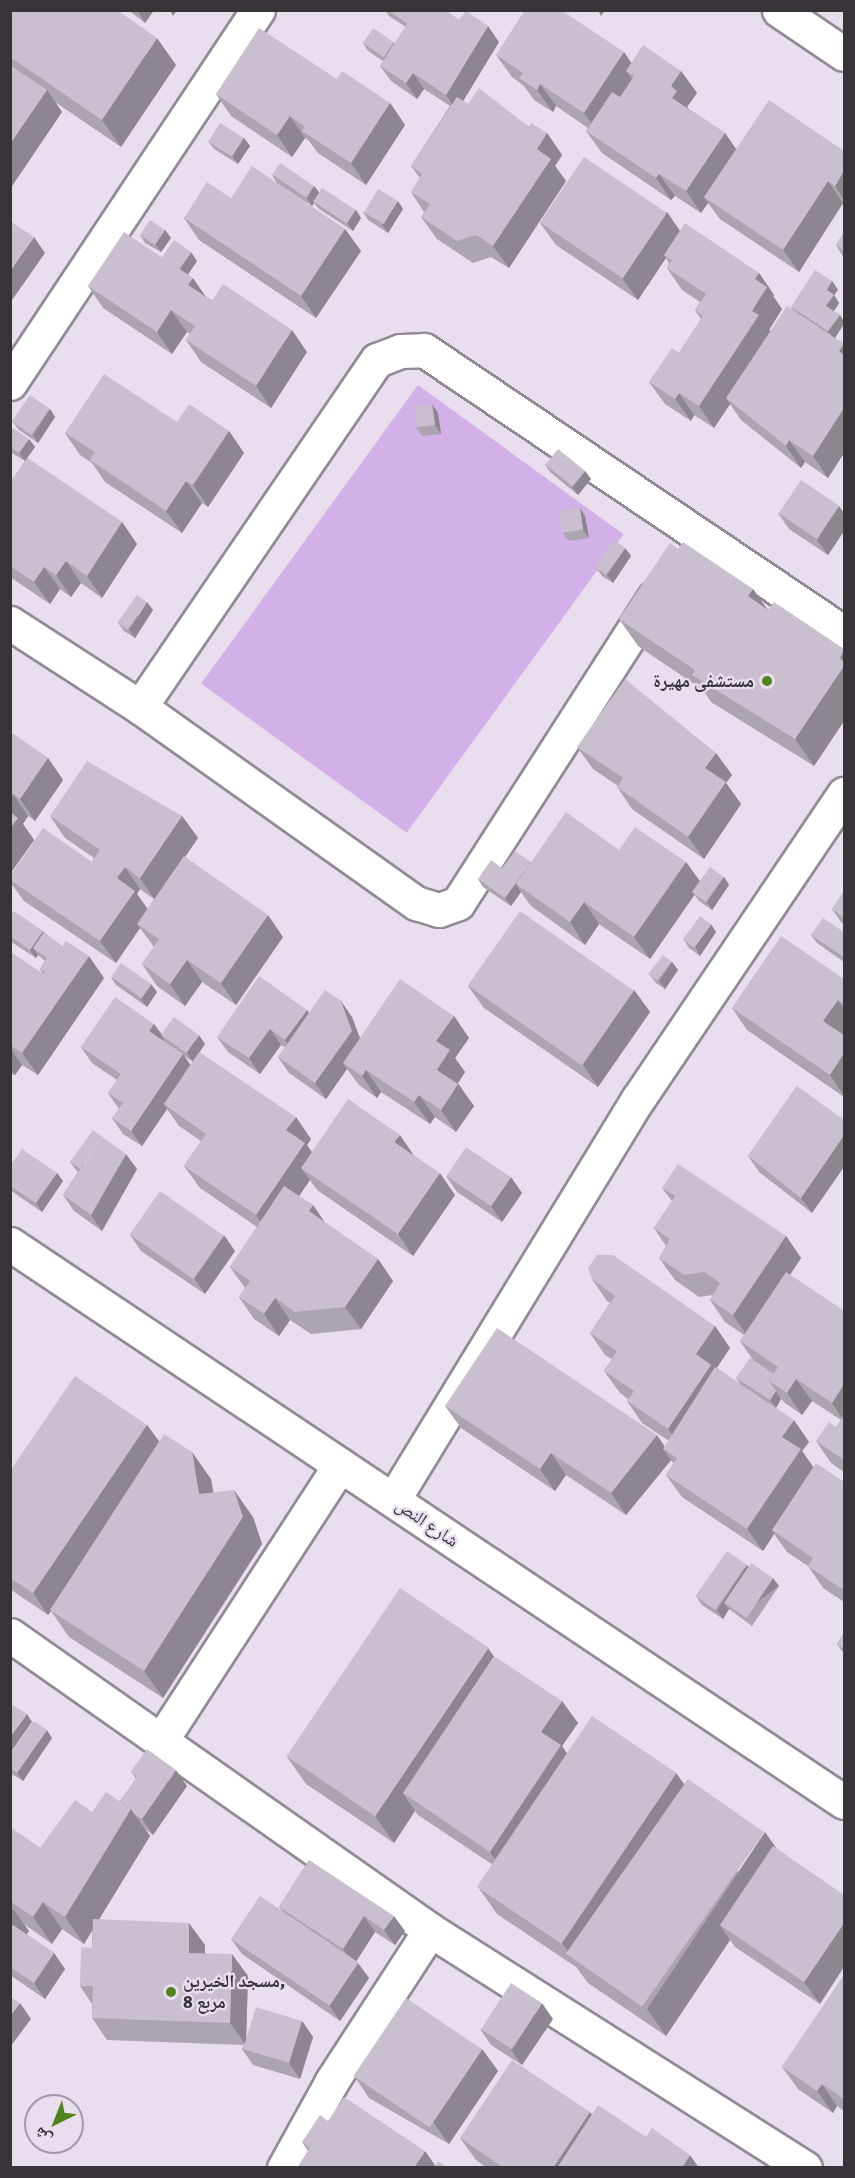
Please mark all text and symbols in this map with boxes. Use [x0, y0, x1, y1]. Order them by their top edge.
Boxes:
place label: مستشفى مهيرة [653, 670, 754, 692]
marker: مستشفى مهيرة [758, 672, 776, 690]
street label: شارع النص [391, 1494, 463, 1552]
place label: مسجد الخيرين, مربع 8 [183, 1971, 285, 2014]
marker: مسجد الخيرين, مربع 8 [164, 1985, 178, 1999]
north arrow [24, 2094, 84, 2154]
text: ش [30, 2123, 56, 2149]

